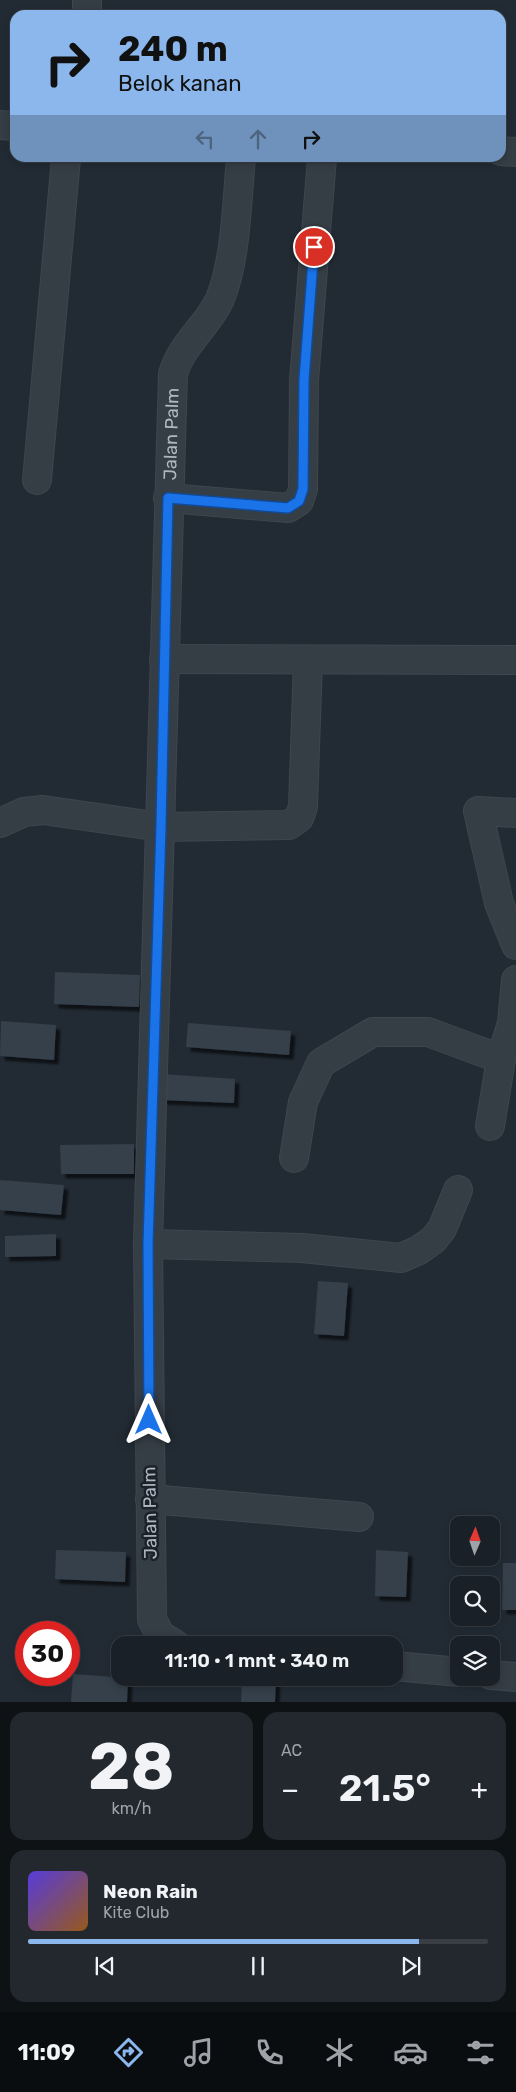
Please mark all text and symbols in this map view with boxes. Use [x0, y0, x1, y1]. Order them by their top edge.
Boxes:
text: 240 m [118, 28, 228, 70]
icon: right [35, 30, 100, 95]
text: Belok kanan [118, 70, 242, 97]
icon: left [191, 125, 219, 153]
icon: ahead [244, 125, 272, 153]
icon: right [297, 125, 325, 153]
pin [293, 226, 335, 268]
icon: arrive [300, 233, 328, 261]
street label: Jalan Palm [159, 387, 184, 481]
position arrow [122, 1393, 174, 1445]
street label: Jalan Palm [138, 1467, 162, 1559]
north arrow [450, 1516, 500, 1566]
map controls [450, 1516, 500, 1686]
button: search [450, 1576, 500, 1626]
speed limit sign: 30 [15, 1621, 80, 1686]
button: layers [450, 1636, 500, 1686]
text: 11:10 · 1 mnt · 340 m [165, 1649, 349, 1672]
text: 28 [88, 1728, 175, 1805]
text: AC [281, 1741, 302, 1760]
text: 21.5° [339, 1765, 431, 1811]
text: − [281, 1773, 299, 1806]
text: + [471, 1773, 488, 1806]
text: km/h [112, 1799, 151, 1818]
text: Neon Rain [103, 1880, 198, 1903]
text: Kite Club [103, 1903, 169, 1922]
icon: previous [91, 1952, 119, 1980]
icon: pause [244, 1952, 272, 1980]
icon: next [397, 1952, 425, 1980]
icon: directions [111, 2035, 146, 2070]
icon: music [181, 2035, 216, 2070]
icon: phone [252, 2035, 287, 2070]
icon: climate [322, 2035, 357, 2070]
icon: car [393, 2035, 428, 2070]
icon: filters [463, 2035, 498, 2070]
text: 11:09 [18, 2039, 75, 2066]

